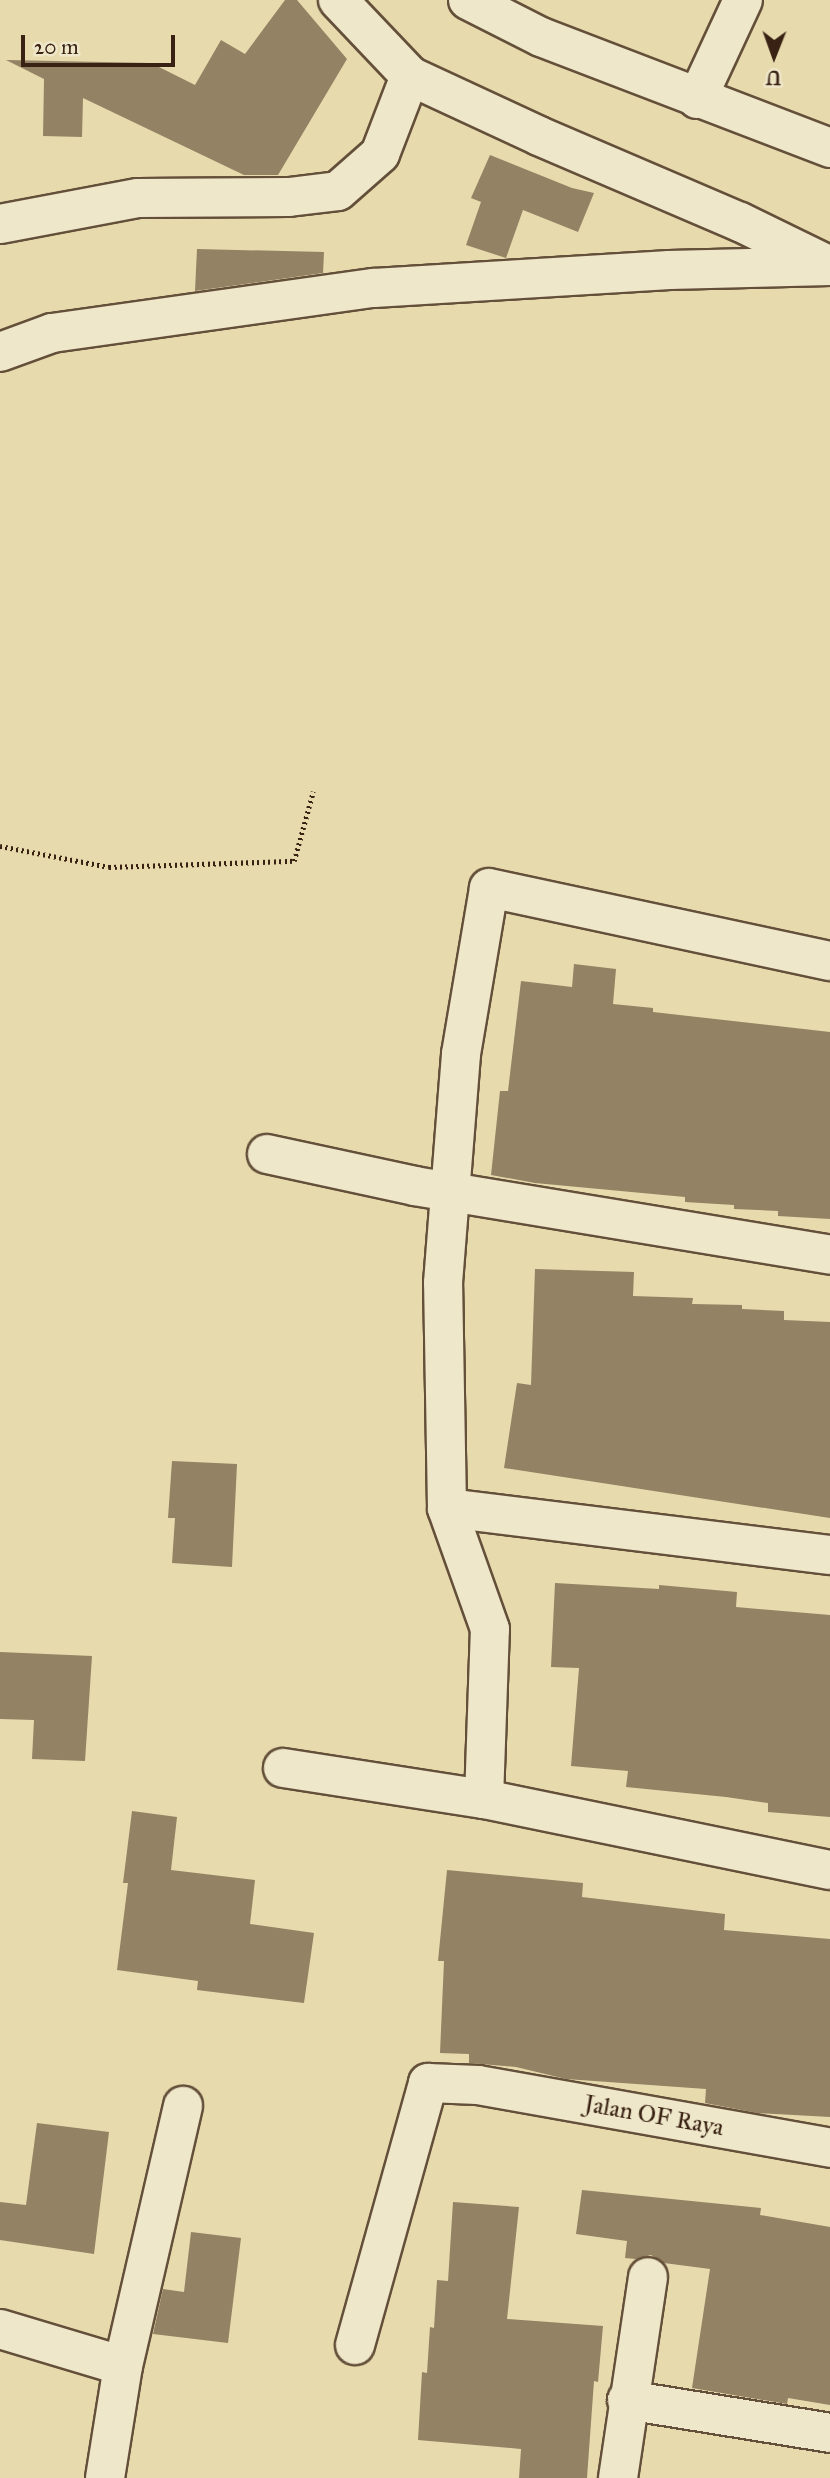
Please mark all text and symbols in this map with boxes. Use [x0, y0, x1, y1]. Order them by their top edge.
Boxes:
scale bar [24, 21, 178, 65]
north arrow [739, 21, 809, 91]
text: 20 m [34, 34, 79, 60]
text: U [766, 66, 781, 89]
street label: Jalan OF Raya [582, 2090, 726, 2142]

